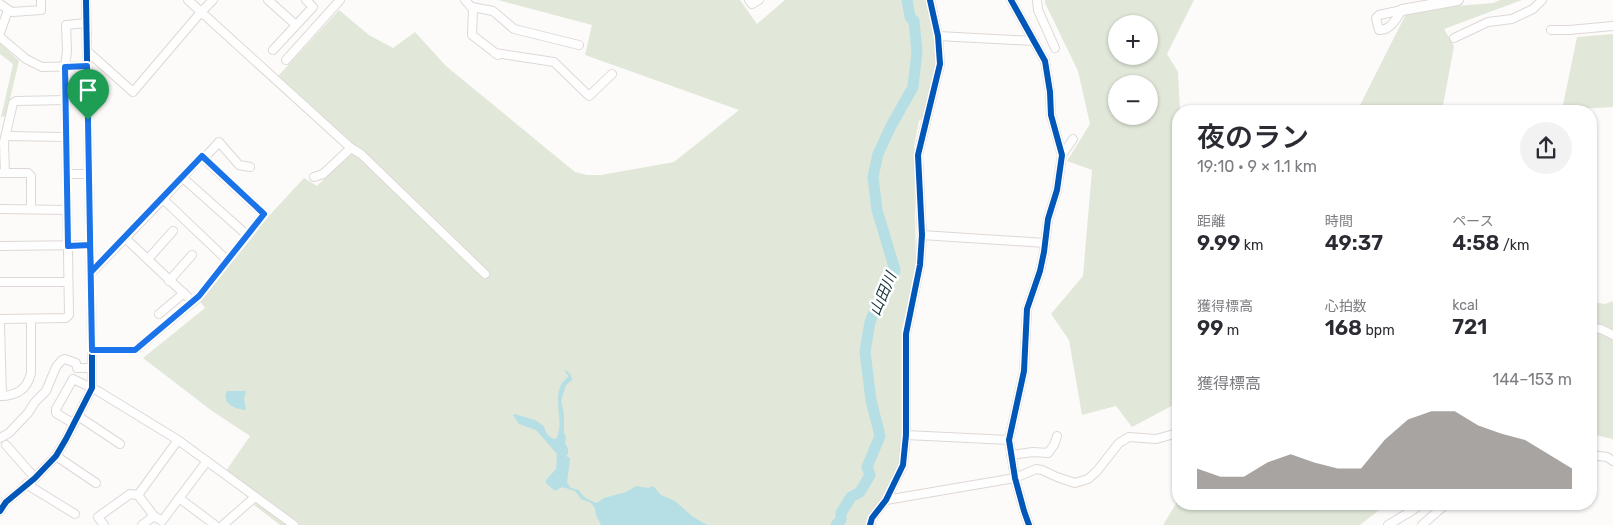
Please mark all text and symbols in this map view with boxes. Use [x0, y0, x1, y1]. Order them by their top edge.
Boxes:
map controls [1108, 15, 1158, 125]
button: + [1108, 15, 1158, 65]
pin [67, 69, 109, 120]
button: − [1108, 75, 1158, 125]
icon: arrive [74, 76, 102, 104]
text: 夜のラン [1197, 121, 1309, 154]
button: share [1520, 122, 1572, 174]
text: 19:10 · 9 × 1.1 km [1197, 157, 1317, 176]
text: 距離 [1197, 213, 1225, 230]
text: 時間 [1325, 213, 1353, 230]
text: ペース [1452, 213, 1494, 230]
text: 9.99 [1197, 230, 1240, 255]
text: 49:37 [1325, 230, 1383, 255]
text: 4:58 [1452, 230, 1500, 255]
text: km [1240, 237, 1264, 254]
text: /km [1500, 237, 1529, 254]
water label: 山田川 [866, 268, 901, 318]
text: kcal [1452, 297, 1478, 314]
text: 獲得標高 [1197, 298, 1253, 315]
text: 心拍数 [1325, 298, 1367, 315]
text: 721 [1452, 314, 1487, 339]
text: 99 [1197, 315, 1223, 340]
text: 168 [1325, 315, 1362, 340]
text: m [1223, 322, 1239, 339]
text: bpm [1362, 322, 1395, 339]
text: 144–153 m [1493, 370, 1572, 389]
text: 獲得標高 [1197, 374, 1261, 393]

